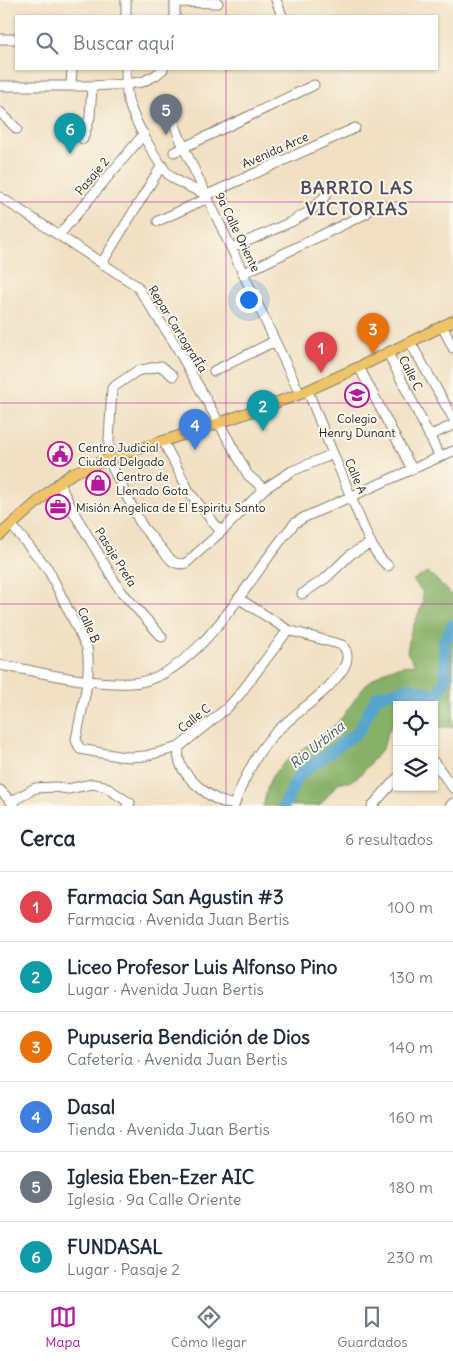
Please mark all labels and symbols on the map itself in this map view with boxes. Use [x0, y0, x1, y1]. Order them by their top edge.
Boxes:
pin: 5 [150, 94, 182, 135]
pin: 6 [54, 113, 86, 154]
street label: Avenida Arce [239, 129, 311, 171]
street label: Pasaje 2 [72, 154, 112, 198]
district label: BARRIO LAS VICTORIAS [300, 176, 414, 220]
street label: 9a Calle Oriente [212, 190, 264, 274]
street label: Repar CartografÍa [145, 283, 211, 375]
your location [236, 287, 262, 313]
pin: 3 [357, 313, 389, 354]
pin: 1 [305, 332, 337, 373]
street label: Calle C [396, 353, 426, 393]
school or university icon: Colegio Henry Dunant [344, 382, 370, 408]
pin: 2 [247, 390, 279, 431]
pin: 4 [179, 409, 211, 450]
place label: Colegio Henry Dunant [319, 411, 395, 440]
place label: Centro Judicial Ciudad Delgado [78, 440, 165, 469]
public building icon: Centro Judicial Ciudad Delgado [47, 441, 73, 467]
street label: Calle A [342, 456, 370, 496]
place label: Centro de Llenado Gota [116, 469, 188, 498]
shop icon: Centro de Llenado Gota [85, 470, 111, 496]
office icon: Misión Angelica de El Espiritu Santo [45, 494, 71, 520]
place label: Misión Angelica de El Espiritu Santo [76, 500, 266, 515]
street label: Pasaje Prefa [92, 525, 140, 589]
street label: Calle B [75, 605, 103, 645]
street label: Calle C [175, 700, 213, 736]
water label: Río Urbina [286, 717, 349, 773]

